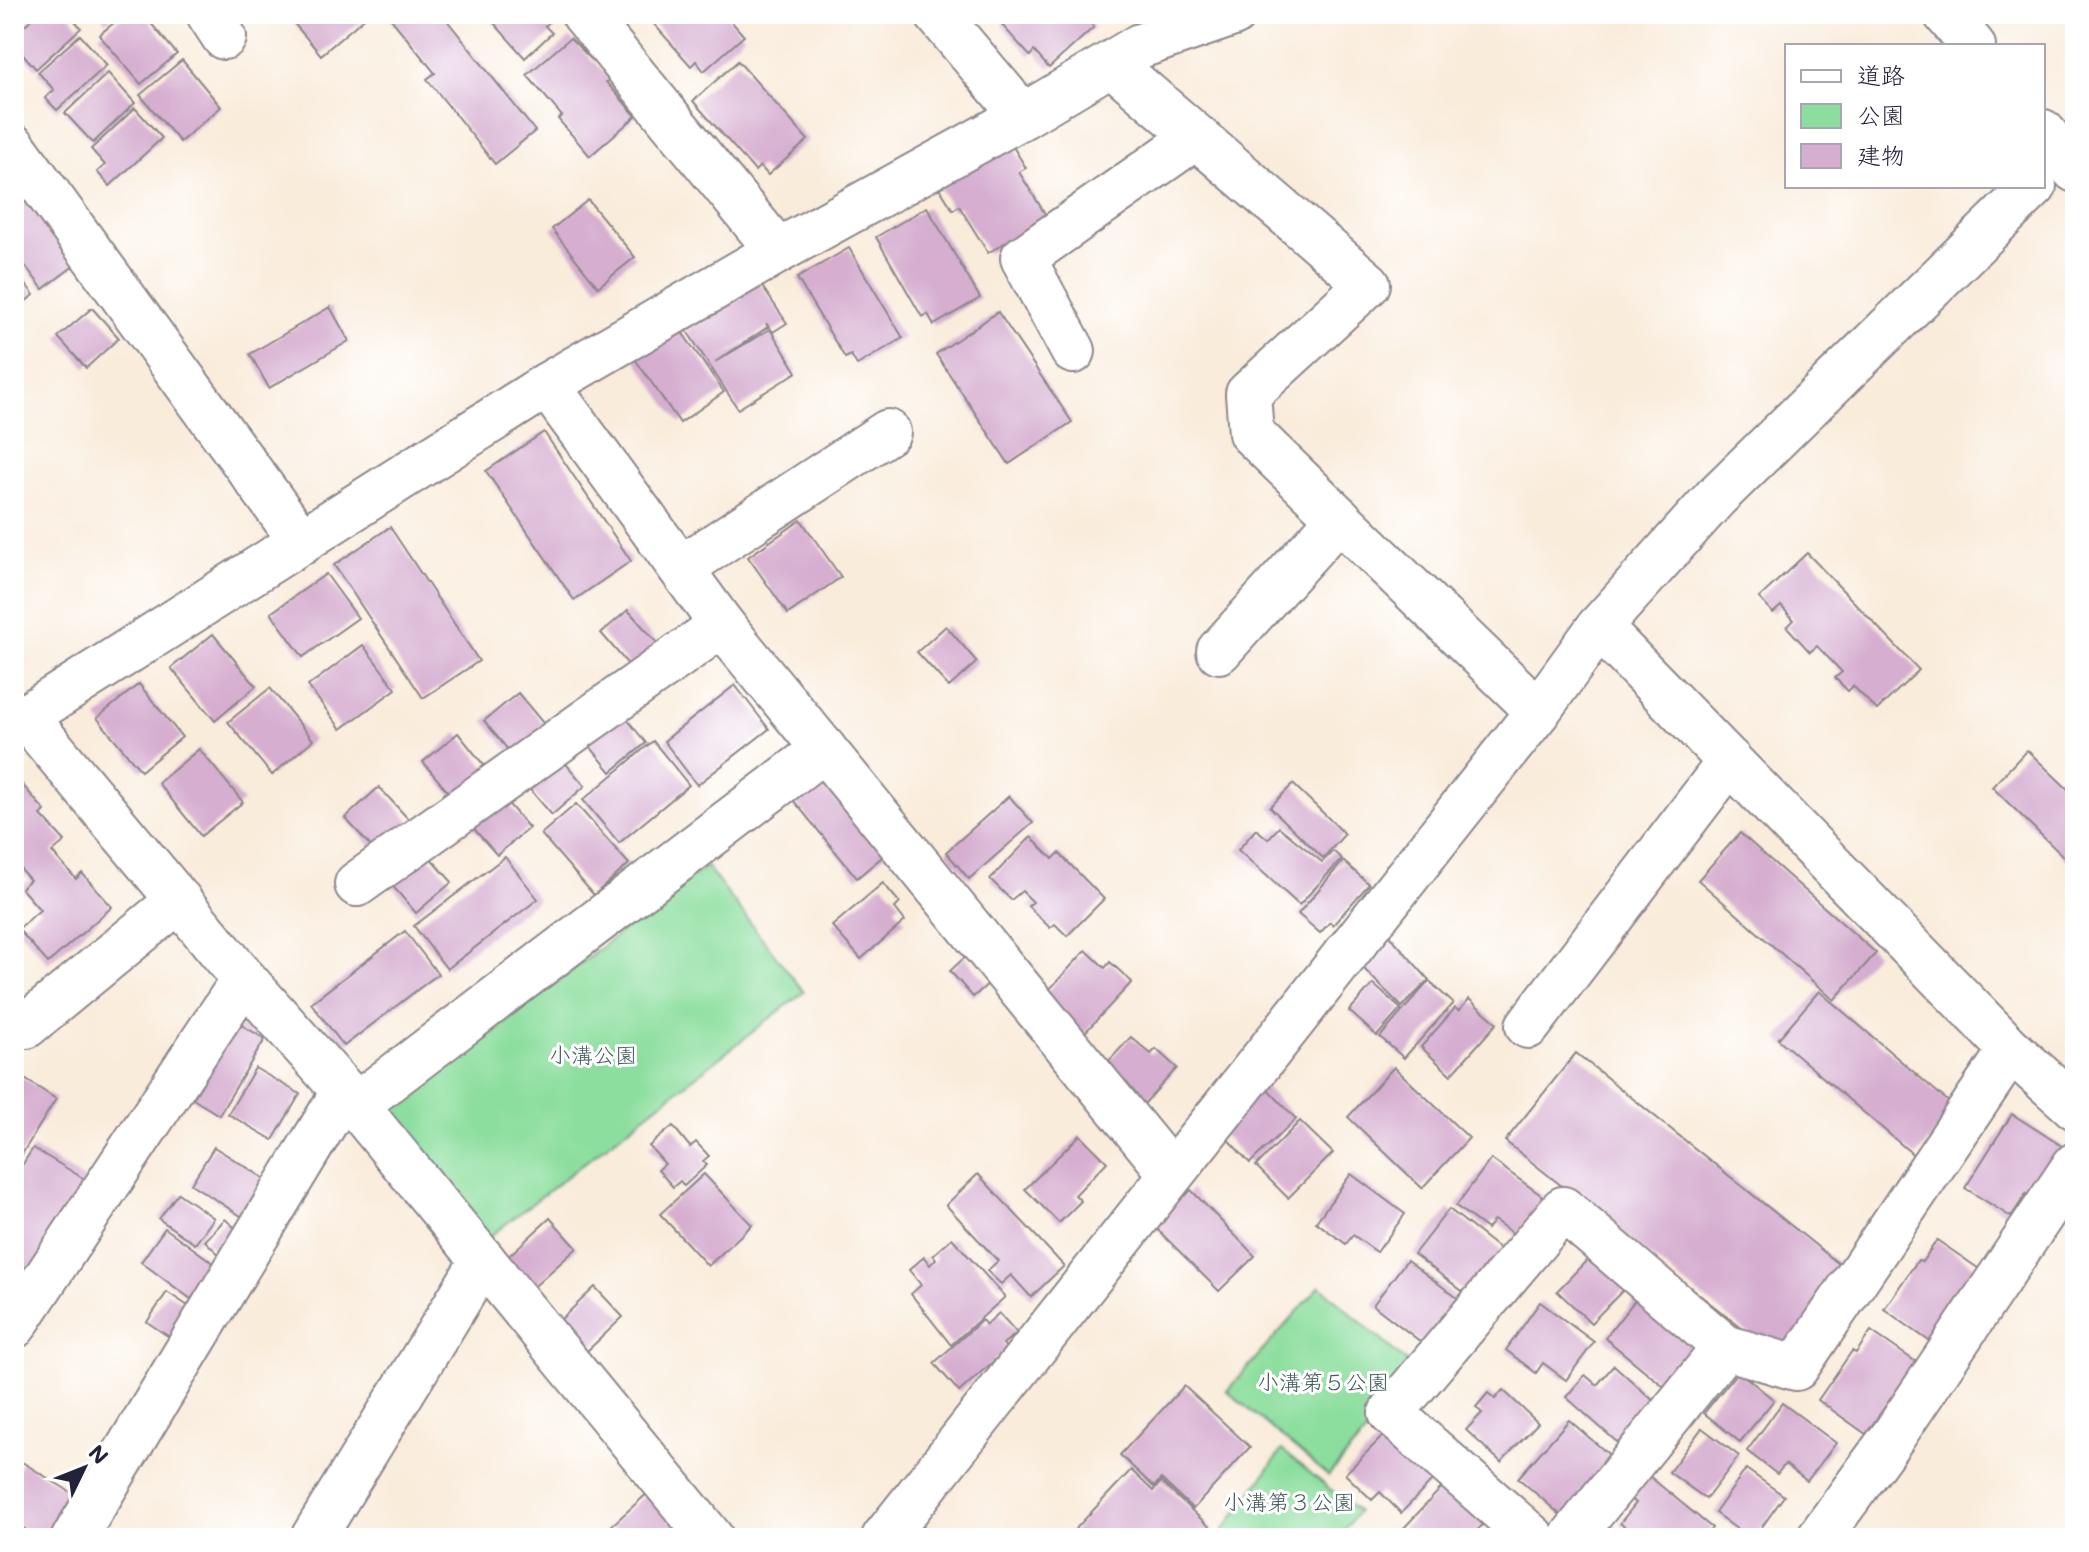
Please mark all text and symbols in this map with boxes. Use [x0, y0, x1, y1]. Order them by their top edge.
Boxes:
legend [1785, 44, 2045, 188]
text: 道路 [1857, 59, 1905, 90]
text: 公園 [1857, 99, 1905, 130]
text: 建物 [1857, 139, 1905, 170]
park label: 小溝公園 [549, 1040, 637, 1069]
park label: 小溝第５公園 [1257, 1367, 1389, 1396]
north arrow [44, 1428, 124, 1508]
text: N [83, 1438, 115, 1470]
park label: 小溝第３公園 [1223, 1487, 1355, 1516]

